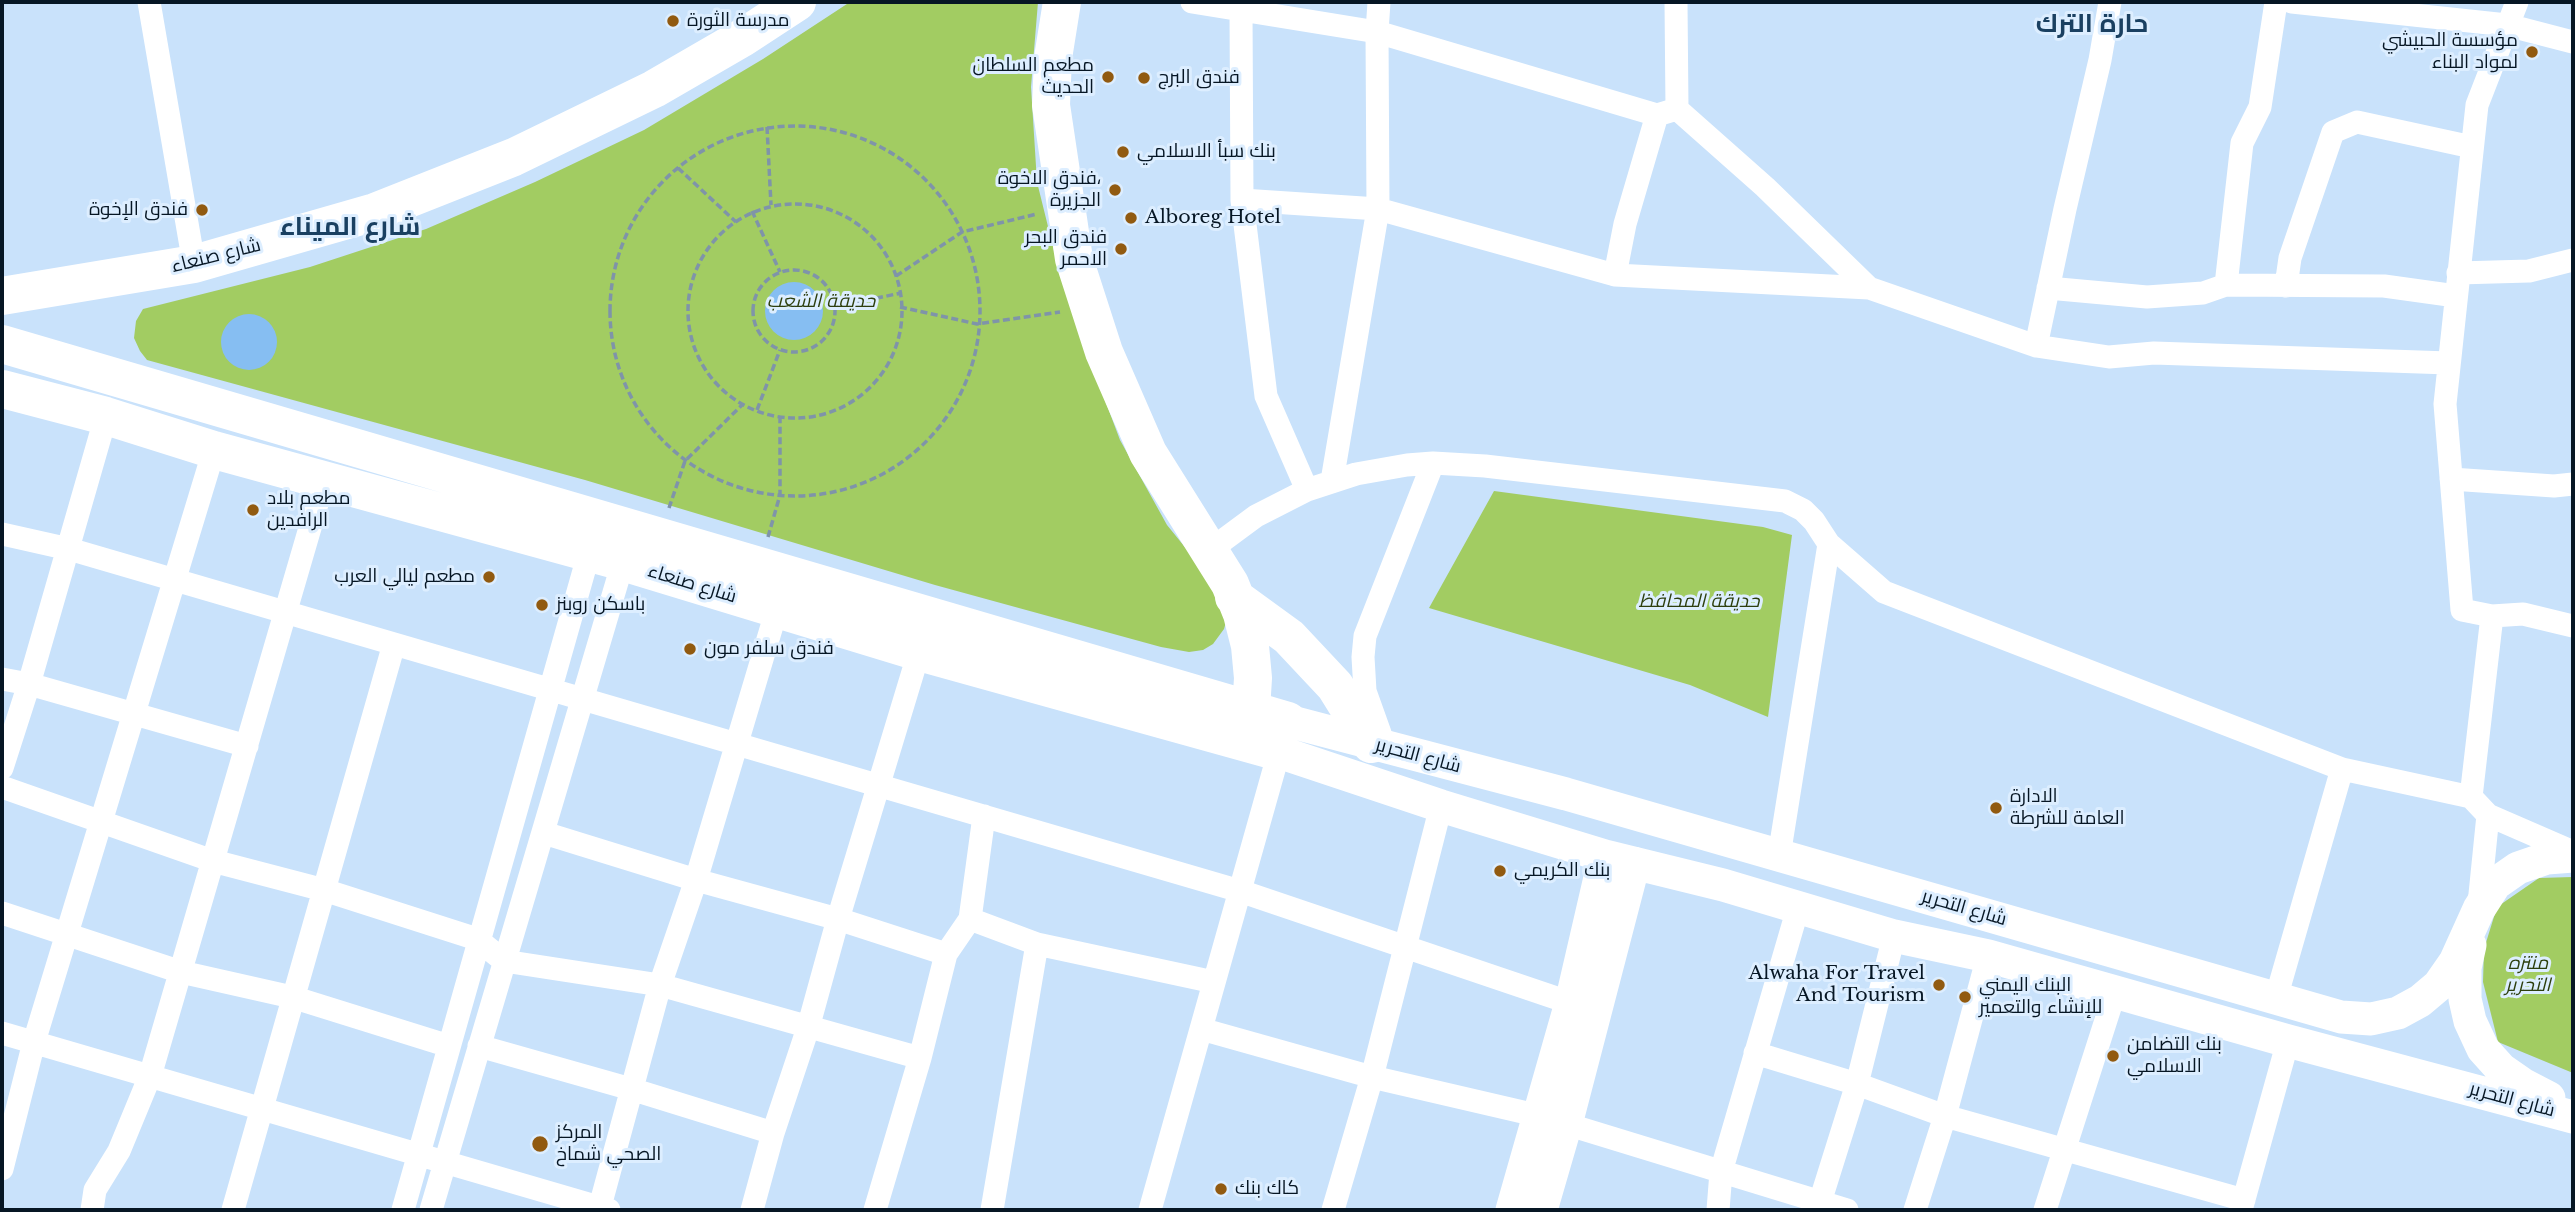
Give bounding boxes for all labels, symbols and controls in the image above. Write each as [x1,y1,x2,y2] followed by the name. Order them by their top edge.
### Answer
[2036,9,2148,41] district label: حارة الترك
[687,10,790,32] place label: مدرسة الثورة
[665,13,681,29] marker: مدرسة الثورة
[2382,30,2518,74] place label: مؤسسة الحبيشي لمواد البناء
[2524,44,2540,60] marker: مؤسسة الحبيشي لمواد البناء
[973,55,1094,99] place label: مطعم السلطان الحديث
[1158,67,1240,89] place label: فندق البرج
[1100,69,1116,85] marker: مطعم السلطان الحديث
[1136,70,1152,86] marker: فندق البرج
[1137,141,1276,163] place label: بنك سبأ الاسلامي
[1115,144,1131,160] marker: بنك سبأ الاسلامي
[998,168,1101,212] place label: فندق الاخوة، الجزيرة
[1107,182,1123,198] marker: فندق الاخوة، الجزيرة
[89,199,188,221] place label: فندق الإخوة
[194,202,210,218] marker: فندق الإخوة
[1145,207,1281,229] place label: Alboreg Hotel
[1123,210,1139,226] marker: Alboreg Hotel
[280,212,420,244] district label: شارع الميناء
[1025,227,1107,271] place label: فندق البحر الاحمر
[169,234,263,278] street label: شارع صنعاء
[1113,241,1129,257] marker: فندق البحر الاحمر
[767,291,875,313] park label: حديقة الشعب
[267,488,350,532] place label: مطعم بلاد الرافدين
[245,502,261,518] marker: مطعم بلاد الرافدين
[645,560,739,608] street label: شارع صنعاء
[334,566,475,588] place label: مطعم ليالي العرب
[481,569,497,585] marker: مطعم ليالي العرب
[1638,591,1760,613] park label: حديقة المحافظ
[556,594,645,616] place label: باسكن روبنز
[534,597,550,613] marker: باسكن روبنز
[704,638,834,660] place label: فندق سلفر مون
[682,641,698,657] marker: فندق سلفر مون
[1373,734,1463,778] street label: شارع التحرير
[2010,786,2125,830] place label: الادارة العامة للشرطة
[1988,800,2004,816] marker: الادارة العامة للشرطة
[1514,860,1610,882] place label: بنك الكريمي
[1492,863,1508,879] marker: بنك الكريمي
[1919,885,2009,931] street label: شارع التحرير
[2505,953,2551,997] park label: منتزه التحرير
[1748,963,1925,1007] place label: Alwaha For Travel And Tourism
[1979,975,2102,1019] place label: البنك اليمني للإنشاء والتعمير
[1931,977,1947,993] marker: Alwaha For Travel And Tourism
[1957,989,1973,1005] marker: البنك اليمني للإنشاء والتعمير
[2127,1034,2222,1078] place label: بنك التضامن الاسلامي
[2105,1048,2121,1064] marker: بنك التضامن الاسلامي
[2467,1078,2557,1122] street label: شارع التحرير
[556,1122,661,1166] place label: المركز الصحي شماخ
[530,1134,550,1154] marker: المركز الصحي شماخ
[1235,1178,1299,1200] place label: كاك بنك
[1213,1181,1229,1197] marker: كاك بنك

